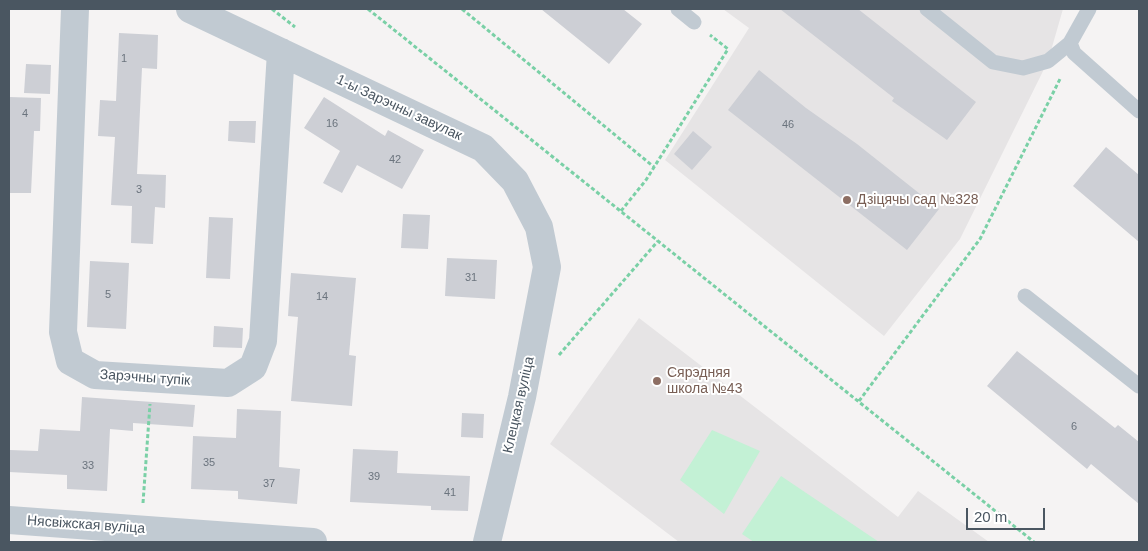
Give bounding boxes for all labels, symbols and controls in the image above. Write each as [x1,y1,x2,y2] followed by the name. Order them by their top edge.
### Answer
[121,52,127,66] house number: 1
[334,72,464,144] street label: 1-ы Зарэчны завулак
[22,107,28,121] house number: 4
[326,117,338,131] house number: 16
[782,118,794,132] house number: 46
[389,153,401,167] house number: 42
[136,183,142,197] house number: 3
[857,192,979,208] place label: Дзіцячы сад №328
[841,194,853,206] marker: Дзіцячы сад №328
[465,271,477,285] house number: 31
[105,288,111,302] house number: 5
[316,290,328,304] house number: 14
[500,355,538,455] street label: Клецкая вуліца
[667,365,742,398] place label: Сярэдняя школа №43
[99,366,191,390] street label: Зарэчны тупік
[651,375,663,387] marker: Сярэдняя школа №43
[1071,420,1077,434] house number: 6
[203,456,215,470] house number: 35
[82,459,94,473] house number: 33
[368,470,380,484] house number: 39
[263,477,275,491] house number: 37
[444,486,456,500] house number: 41
[968,498,1047,530] scale bar
[974,508,1007,525] text: 20 m
[26,512,146,538] street label: Нясвіжская вуліца

